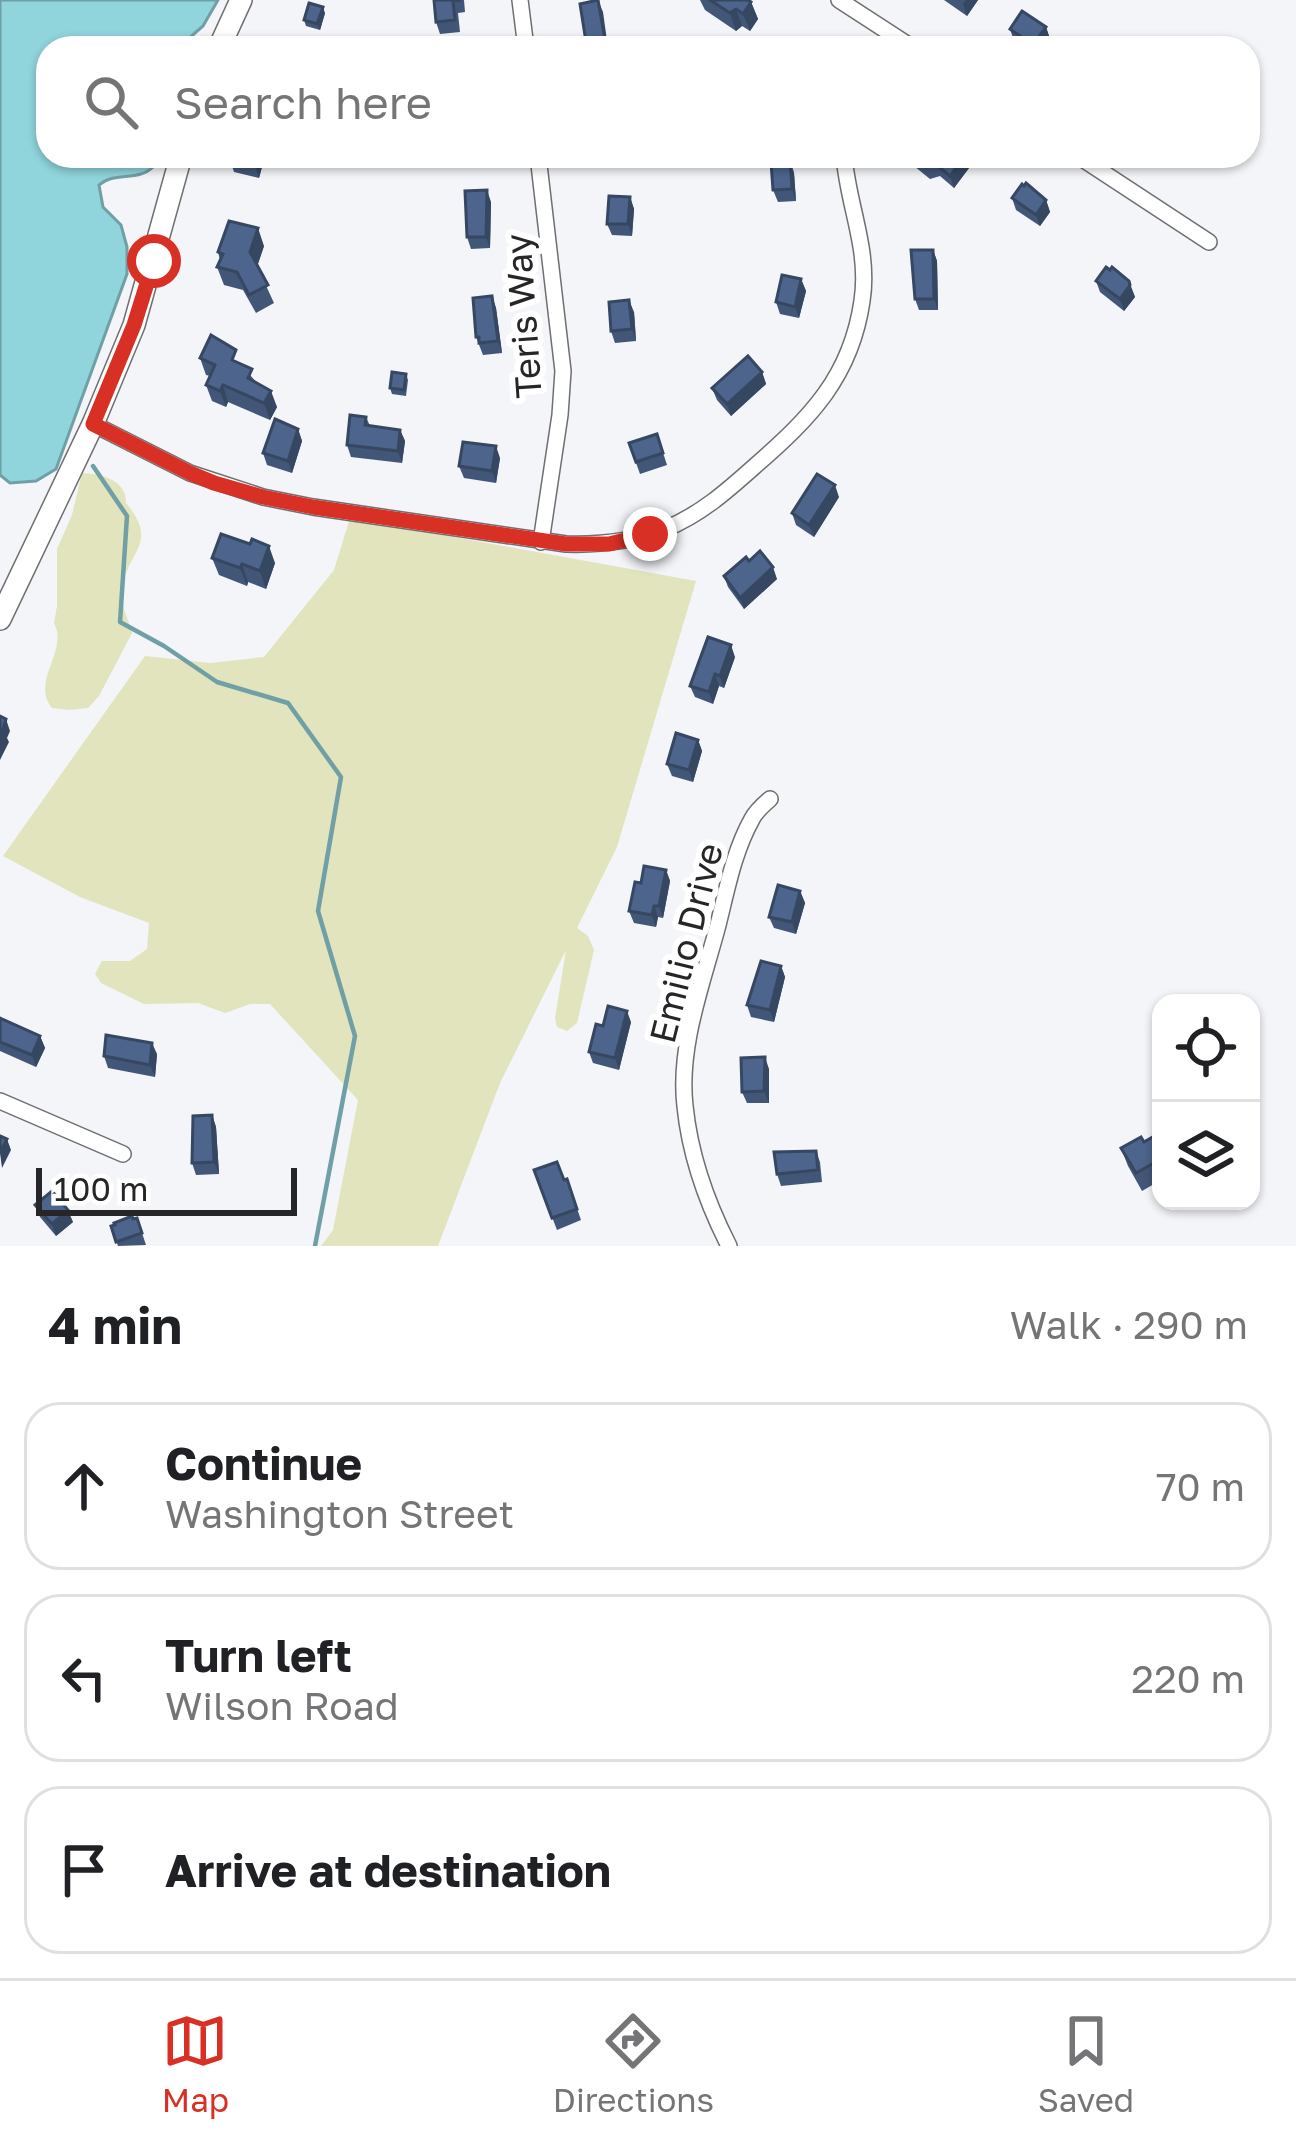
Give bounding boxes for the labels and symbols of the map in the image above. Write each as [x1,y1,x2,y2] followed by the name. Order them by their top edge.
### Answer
[495,232,550,400] street label: Teris Way
[127,234,181,288] route start
[623,507,677,561] route end
[640,838,731,1047] street label: Emilio Drive
[36,1162,297,1215] scale bar

